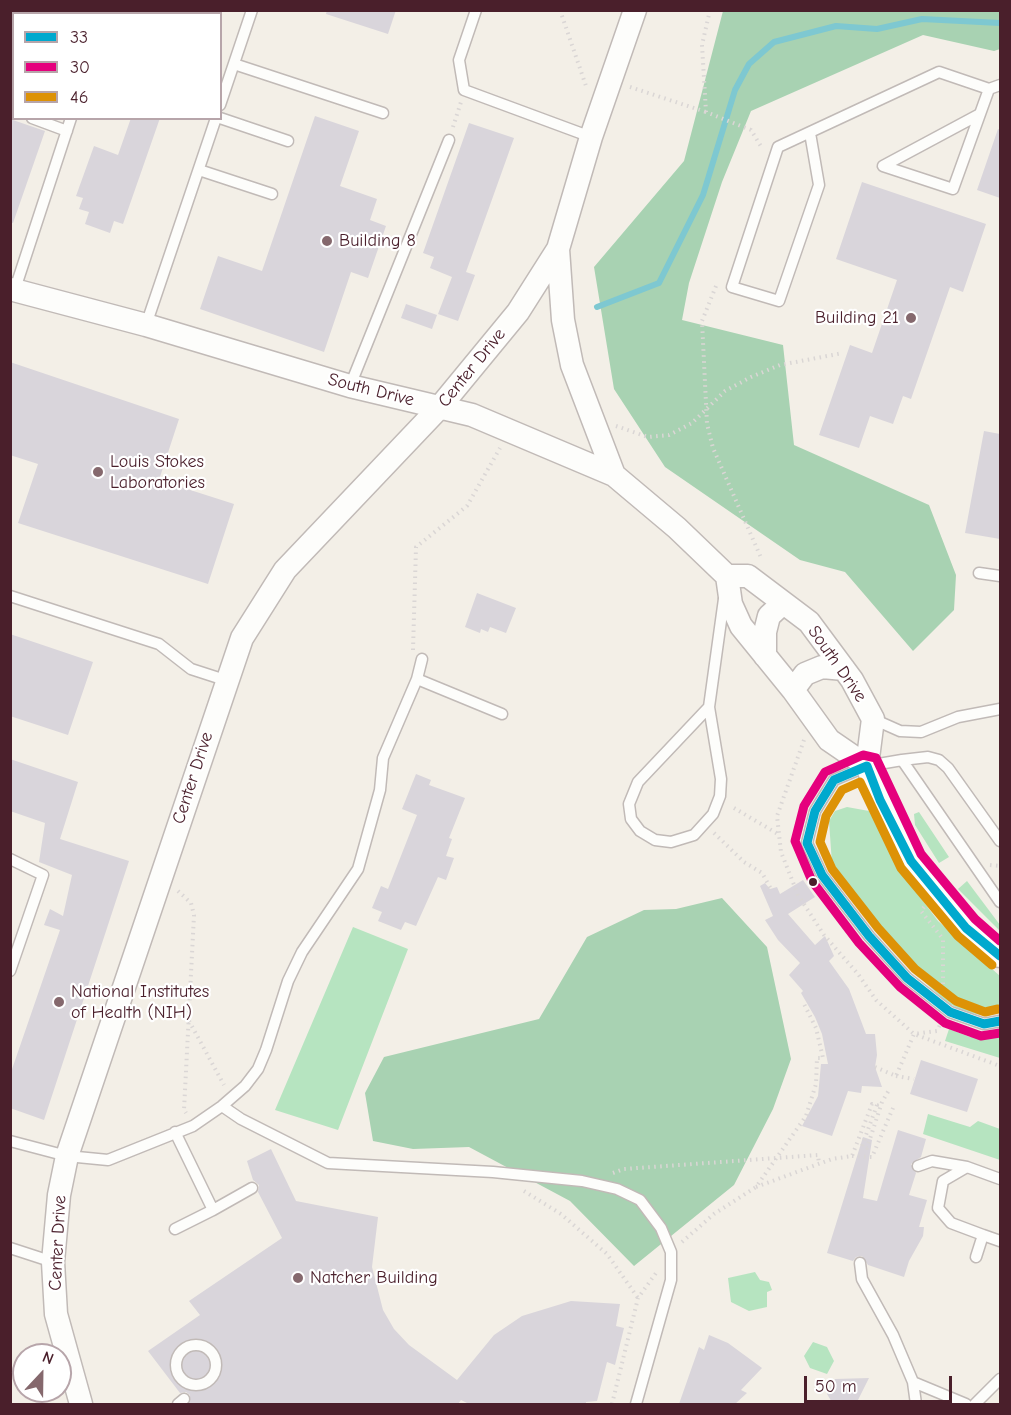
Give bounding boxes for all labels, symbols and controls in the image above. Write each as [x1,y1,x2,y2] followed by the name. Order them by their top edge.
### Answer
[12,12,222,120] legend
[70,27,88,48] text: 33
[70,57,90,78] text: 30
[70,87,88,108] text: 46
[339,230,416,252] place label: Building 8
[320,234,334,248] marker: Building 8
[815,307,899,329] place label: Building 21
[904,311,918,325] marker: Building 21
[434,324,510,412] street label: Center Drive
[326,369,416,411] street label: South Drive
[110,451,205,494] place label: Louis Stokes Laboratories
[91,465,105,479] marker: Louis Stokes Laboratories
[803,622,871,706] street label: South Drive
[168,729,218,827] street label: Center Drive
[807,876,819,888] unlabelled marker
[71,981,209,1024] place label: National Institutes of Health (NIH)
[52,995,66,1009] marker: National Institutes of Health (NIH)
[45,1195,71,1291] street label: Center Drive
[310,1267,438,1289] place label: Natcher Building
[291,1271,305,1285] marker: Natcher Building
[12,1343,72,1403] north arrow
[40,1348,56,1368] text: N
[807,1364,956,1402] scale bar
[815,1376,857,1397] text: 50 m

